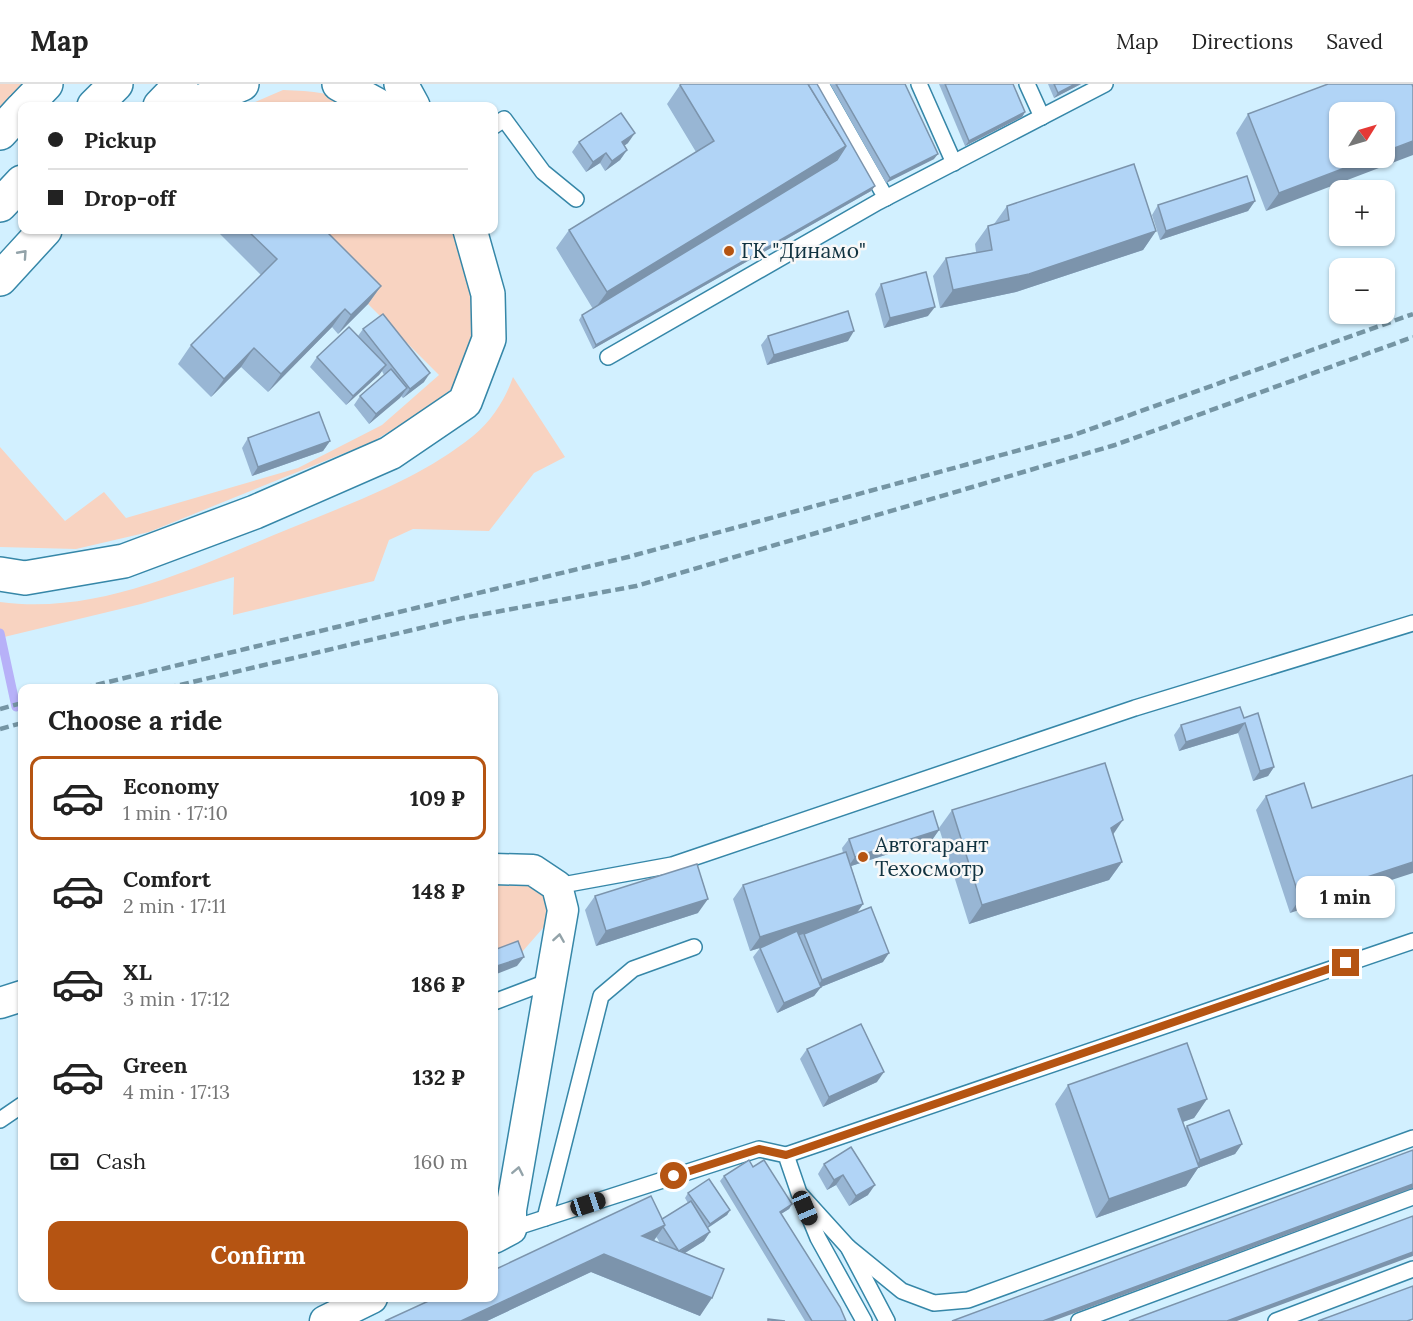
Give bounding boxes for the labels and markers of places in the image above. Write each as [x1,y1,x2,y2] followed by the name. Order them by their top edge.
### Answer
[741,237,866,264] place label: ГК "Динамо"
[722,244,736,258] marker: ГК "Динамо"
[874,831,989,882] place label: Автогарант Техосмотр
[856,850,870,864] marker: Автогарант Техосмотр

